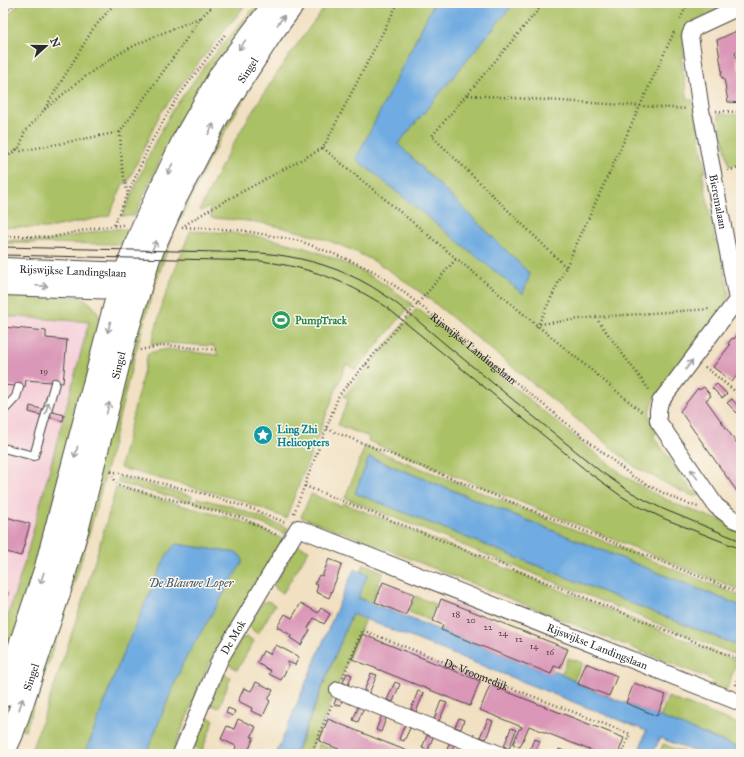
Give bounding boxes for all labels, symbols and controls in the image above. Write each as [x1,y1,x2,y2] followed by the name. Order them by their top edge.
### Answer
[277,14,286,25] one-way arrow
[26,26,66,66] north arrow
[47,36,63,50] text: N
[238,39,247,50] one-way arrow
[235,55,261,86] street label: Singel
[208,123,216,135] one-way arrow
[166,162,173,174] one-way arrow
[706,173,729,230] street label: Bieremalaan
[151,240,159,252] one-way arrow
[19,263,127,280] street label: Rijswijkse Landingslaan
[35,282,48,290] one-way arrow
[270,309,292,331] sports icon: PumpTrack
[427,310,519,387] street label: Rijswijkse Landingslaan
[295,314,348,328] place label: PumpTrack
[105,320,112,333] one-way arrow
[109,350,128,380] street label: Singel
[684,359,693,370] one-way arrow
[40,365,48,376] house number: 19
[44,402,51,415] one-way arrow
[104,402,112,415] one-way arrow
[277,423,329,450] place label: Ling Zhi Helicopters
[252,424,274,446] place icon: Ling Zhi Helicopters
[72,446,79,459] one-way arrow
[690,468,698,479] one-way arrow
[38,571,45,584] one-way arrow
[148,576,235,591] water label: De Blauwe Loper
[452,608,460,619] house number: 18
[466,614,476,625] house number: 20
[218,617,249,657] street label: De Mok
[484,621,493,632] house number: 22
[545,621,649,672] street label: Rijswijkse Landingslaan
[498,627,509,638] house number: 24
[515,633,524,644] house number: 12
[530,640,539,651] house number: 14
[546,646,554,657] house number: 16
[442,656,511,693] street label: De Vroomedijk
[21,662,42,693] street label: Singel
[18,698,25,711] one-way arrow

